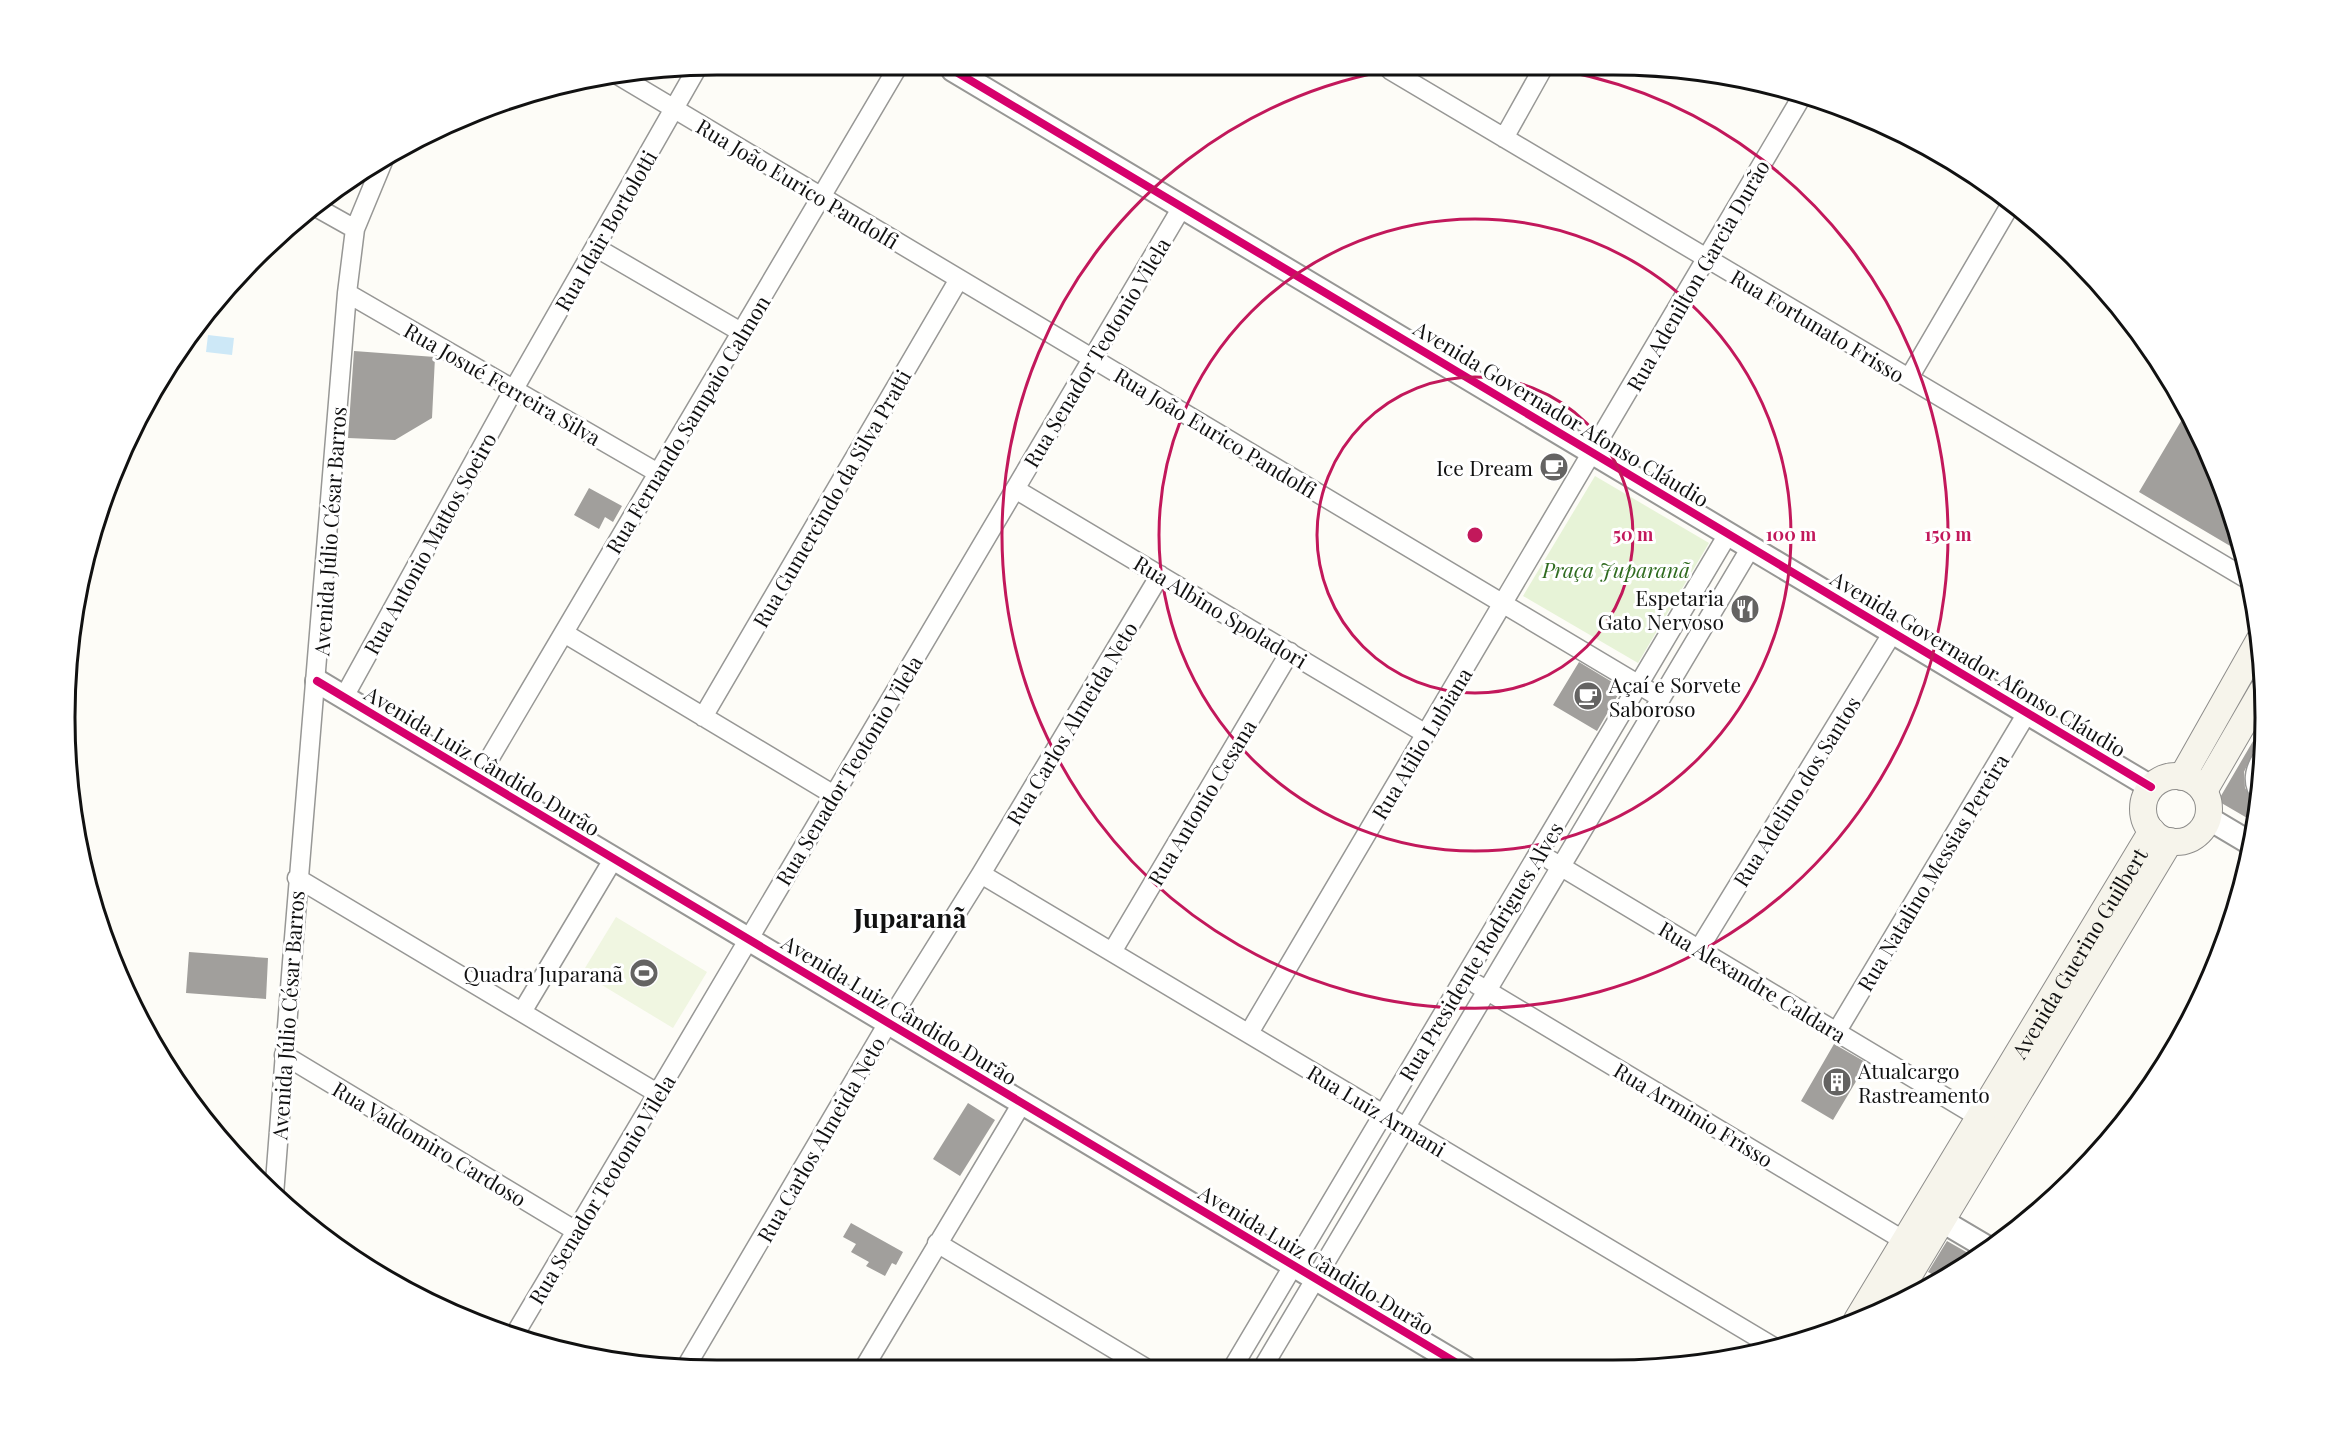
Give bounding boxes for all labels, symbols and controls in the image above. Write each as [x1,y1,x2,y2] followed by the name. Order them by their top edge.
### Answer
[692,111,904,255] street label: Rua João Eurico Pandolfi
[548,145,662,315] street label: Rua Idair Bortolotti
[1619,154,1775,396] street label: Rua Adenilton Garcia Durão
[1016,232,1176,472] street label: Rua Senador Teotonio Vilela
[1726,262,1910,388] street label: Rua Fortunato Frisso
[599,289,776,558] street label: Rua Fernando Sampaio Calmon
[1408,313,1715,512] street label: Avenida Governador Afonso Cláudio
[400,315,607,451] street label: Rua Josué Ferreira Silva
[1110,360,1322,504] street label: Rua João Eurico Pandolfi
[746,364,916,632] street label: Rua Gumercindo da Silva Pratti
[306,405,352,658] street label: Avenida Júlio César Barros
[356,427,502,659] street label: Rua Antonio Mattos Soeiro
[1538,451,1570,483] cafe icon: Ice Dream
[1436,453,1533,481] place label: Ice Dream
[1613,522,1654,546] text: 50 m
[1766,522,1817,546] text: 100 m
[1924,522,1972,546] text: 150 m
[1465,525,1485,545] centre of rings
[1129,548,1313,674] street label: Rua Albino Spoladori
[1541,555,1691,583] park label: Praça Juparanã
[1825,563,2132,762] street label: Avenida Governador Afonso Cláudio
[1598,583,1725,635] place label: Espetaria Gato Nervoso
[1729,593,1761,625] restaurant icon: Espetaria Gato Nervoso
[999,616,1143,830] street label: Rua Carlos Almeida Neto
[768,650,928,890] street label: Rua Senador Teotonio Vilela
[1365,662,1478,824] street label: Rua Atilio Lubiana
[1608,670,1741,722] place label: Açaí e Sorvete Saboroso
[359,678,606,841] street label: Avenida Luiz Cândido Durão
[1572,680,1604,712] cafe icon: Açaí e Sorvete Saboroso
[1726,691,1866,891] street label: Rua Adelino dos Santos
[1140,714,1262,890] street label: Rua Antonio Cesana
[1850,748,2014,996] street label: Rua Natalino Messias Pereira
[1391,816,1569,1086] street label: Rua Presidente Rodrigues Alves
[2004,842,2153,1064] street label: Avenida Guerino Guilbert
[264,889,310,1142] street label: Avenida Júlio César Barros
[852,899,967,935] district label: Juparanã
[1654,914,1852,1048] street label: Rua Alexandre Caldara
[776,927,1023,1090] street label: Avenida Luiz Cândido Durão
[628,957,660,989] sports icon: Quadra Juparanã
[464,959,624,987] place label: Quadra Juparanã
[750,1031,890,1247] street label: Rua Carlos Almeida Neto
[1609,1055,1779,1173] street label: Rua Arminio Frisso
[1857,1056,1990,1108] place label: Atualcargo Rastreamento
[1303,1058,1451,1162] street label: Rua Luiz Armani
[1821,1066,1853,1098] building icon: Atualcargo Rastreamento
[521,1069,681,1309] street label: Rua Senador Teotonio Vilela
[328,1074,532,1212] street label: Rua Valdomiro Cardoso
[1193,1177,1440,1340] street label: Avenida Luiz Cândido Durão

